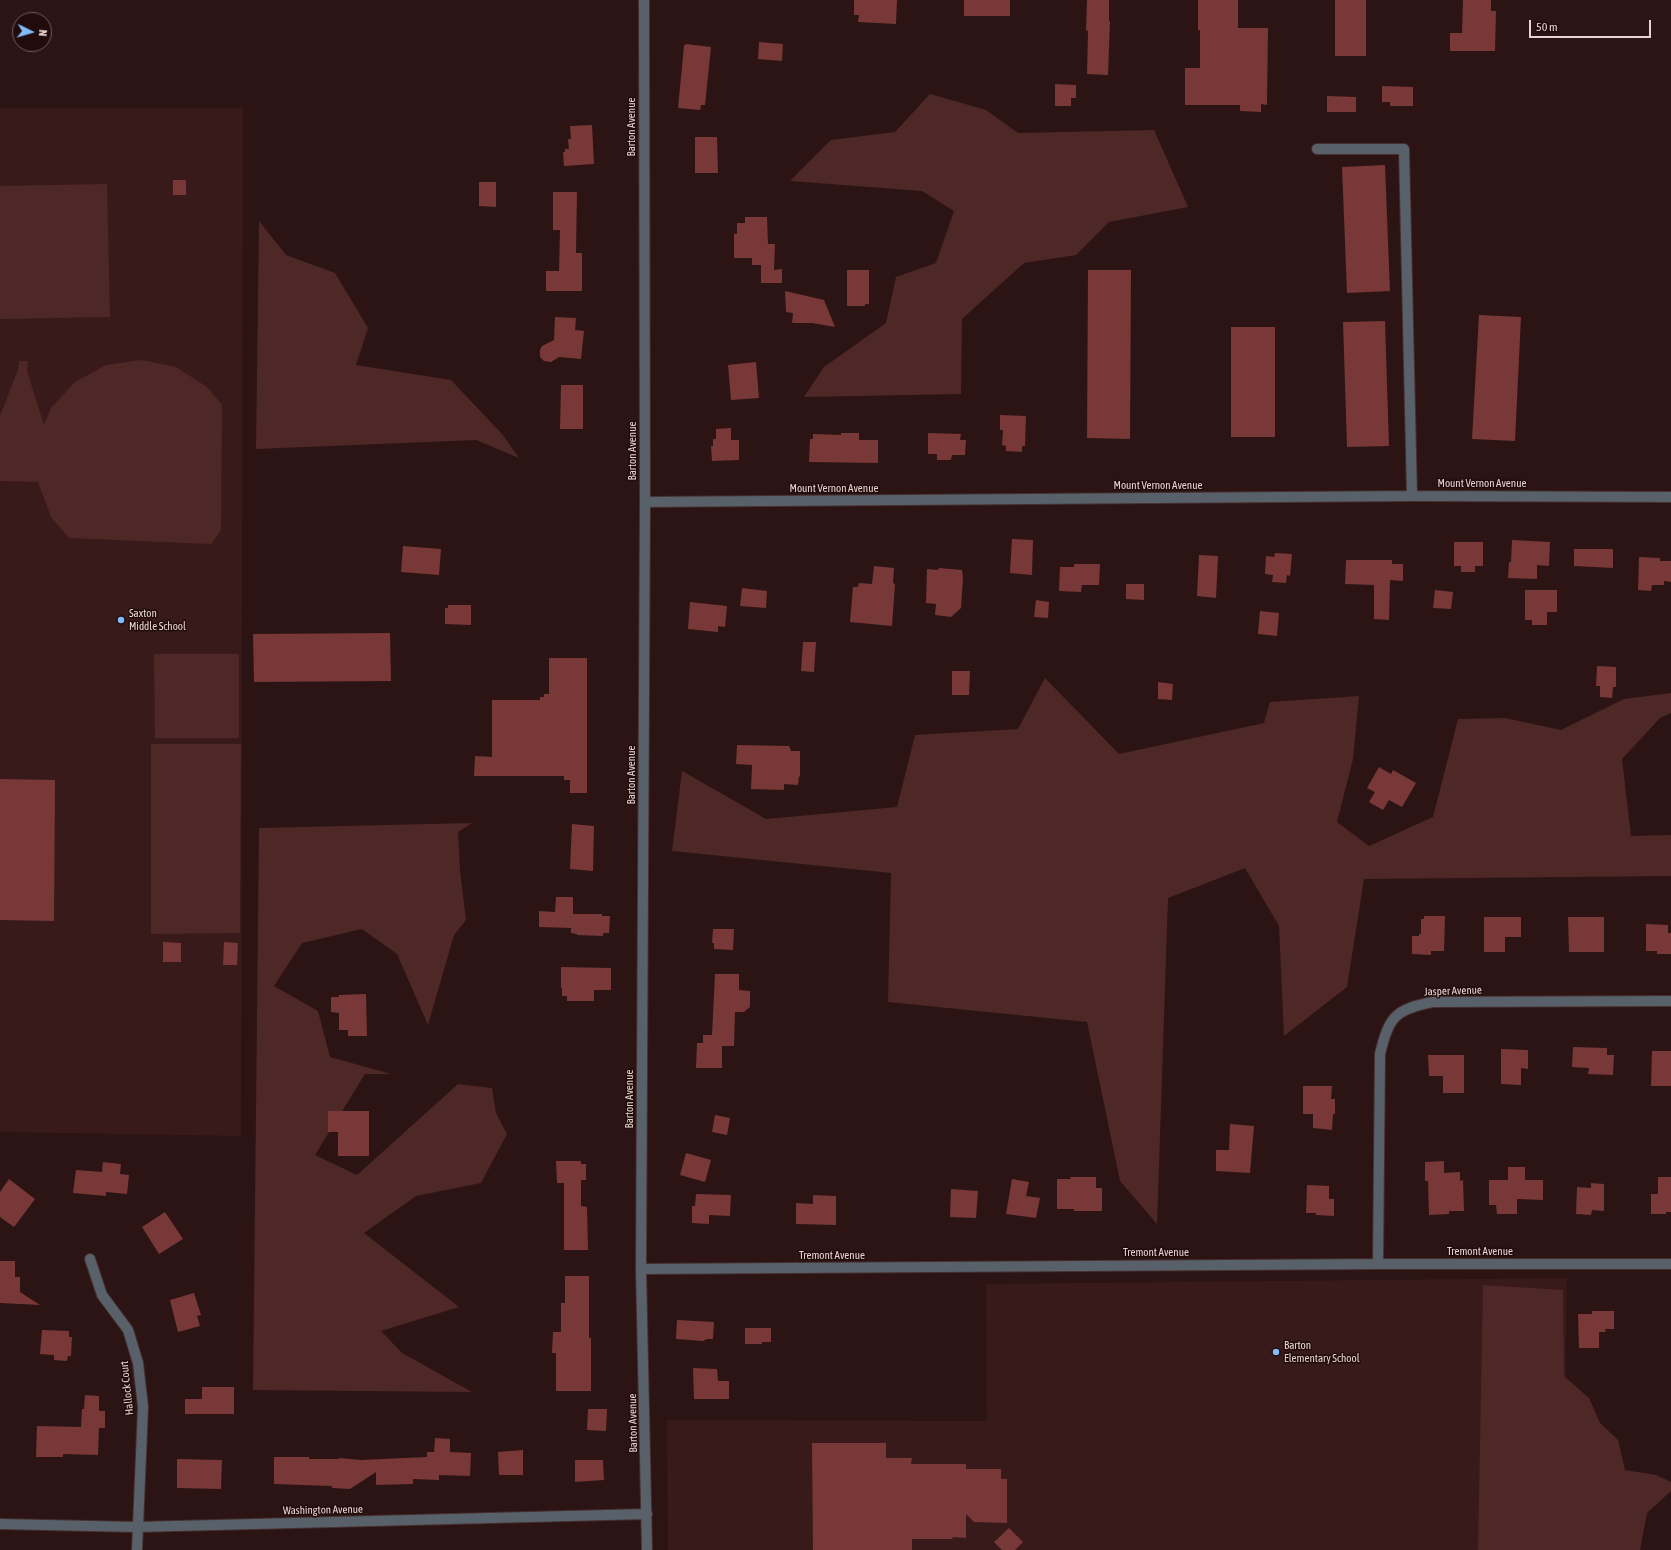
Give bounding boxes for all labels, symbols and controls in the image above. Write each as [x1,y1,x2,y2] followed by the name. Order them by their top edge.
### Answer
[12,12,52,52] north arrow
[1531,12,1653,38] scale bar
[1536,20,1558,34] text: 50 m
[37,29,49,37] text: N
[625,98,639,156] street label: Barton Avenue
[626,422,640,480] street label: Barton Avenue
[1438,477,1526,491] street label: Mount Vernon Avenue
[1114,479,1202,493] street label: Mount Vernon Avenue
[790,482,878,496] street label: Mount Vernon Avenue
[129,607,186,633] place label: Saxton Middle School
[116,615,126,625] marker: Saxton Middle School
[625,746,639,804] street label: Barton Avenue
[1424,983,1482,999] street label: Jasper Avenue
[623,1070,637,1128] street label: Barton Avenue
[1447,1245,1513,1259] street label: Tremont Avenue
[1123,1246,1189,1260] street label: Tremont Avenue
[799,1249,865,1263] street label: Tremont Avenue
[1284,1339,1360,1365] place label: Barton Elementary School
[1271,1347,1281,1357] marker: Barton Elementary School
[118,1360,136,1416] street label: Hallock Court
[626,1393,640,1453] street label: Barton Avenue
[283,1503,363,1517] street label: Washington Avenue

